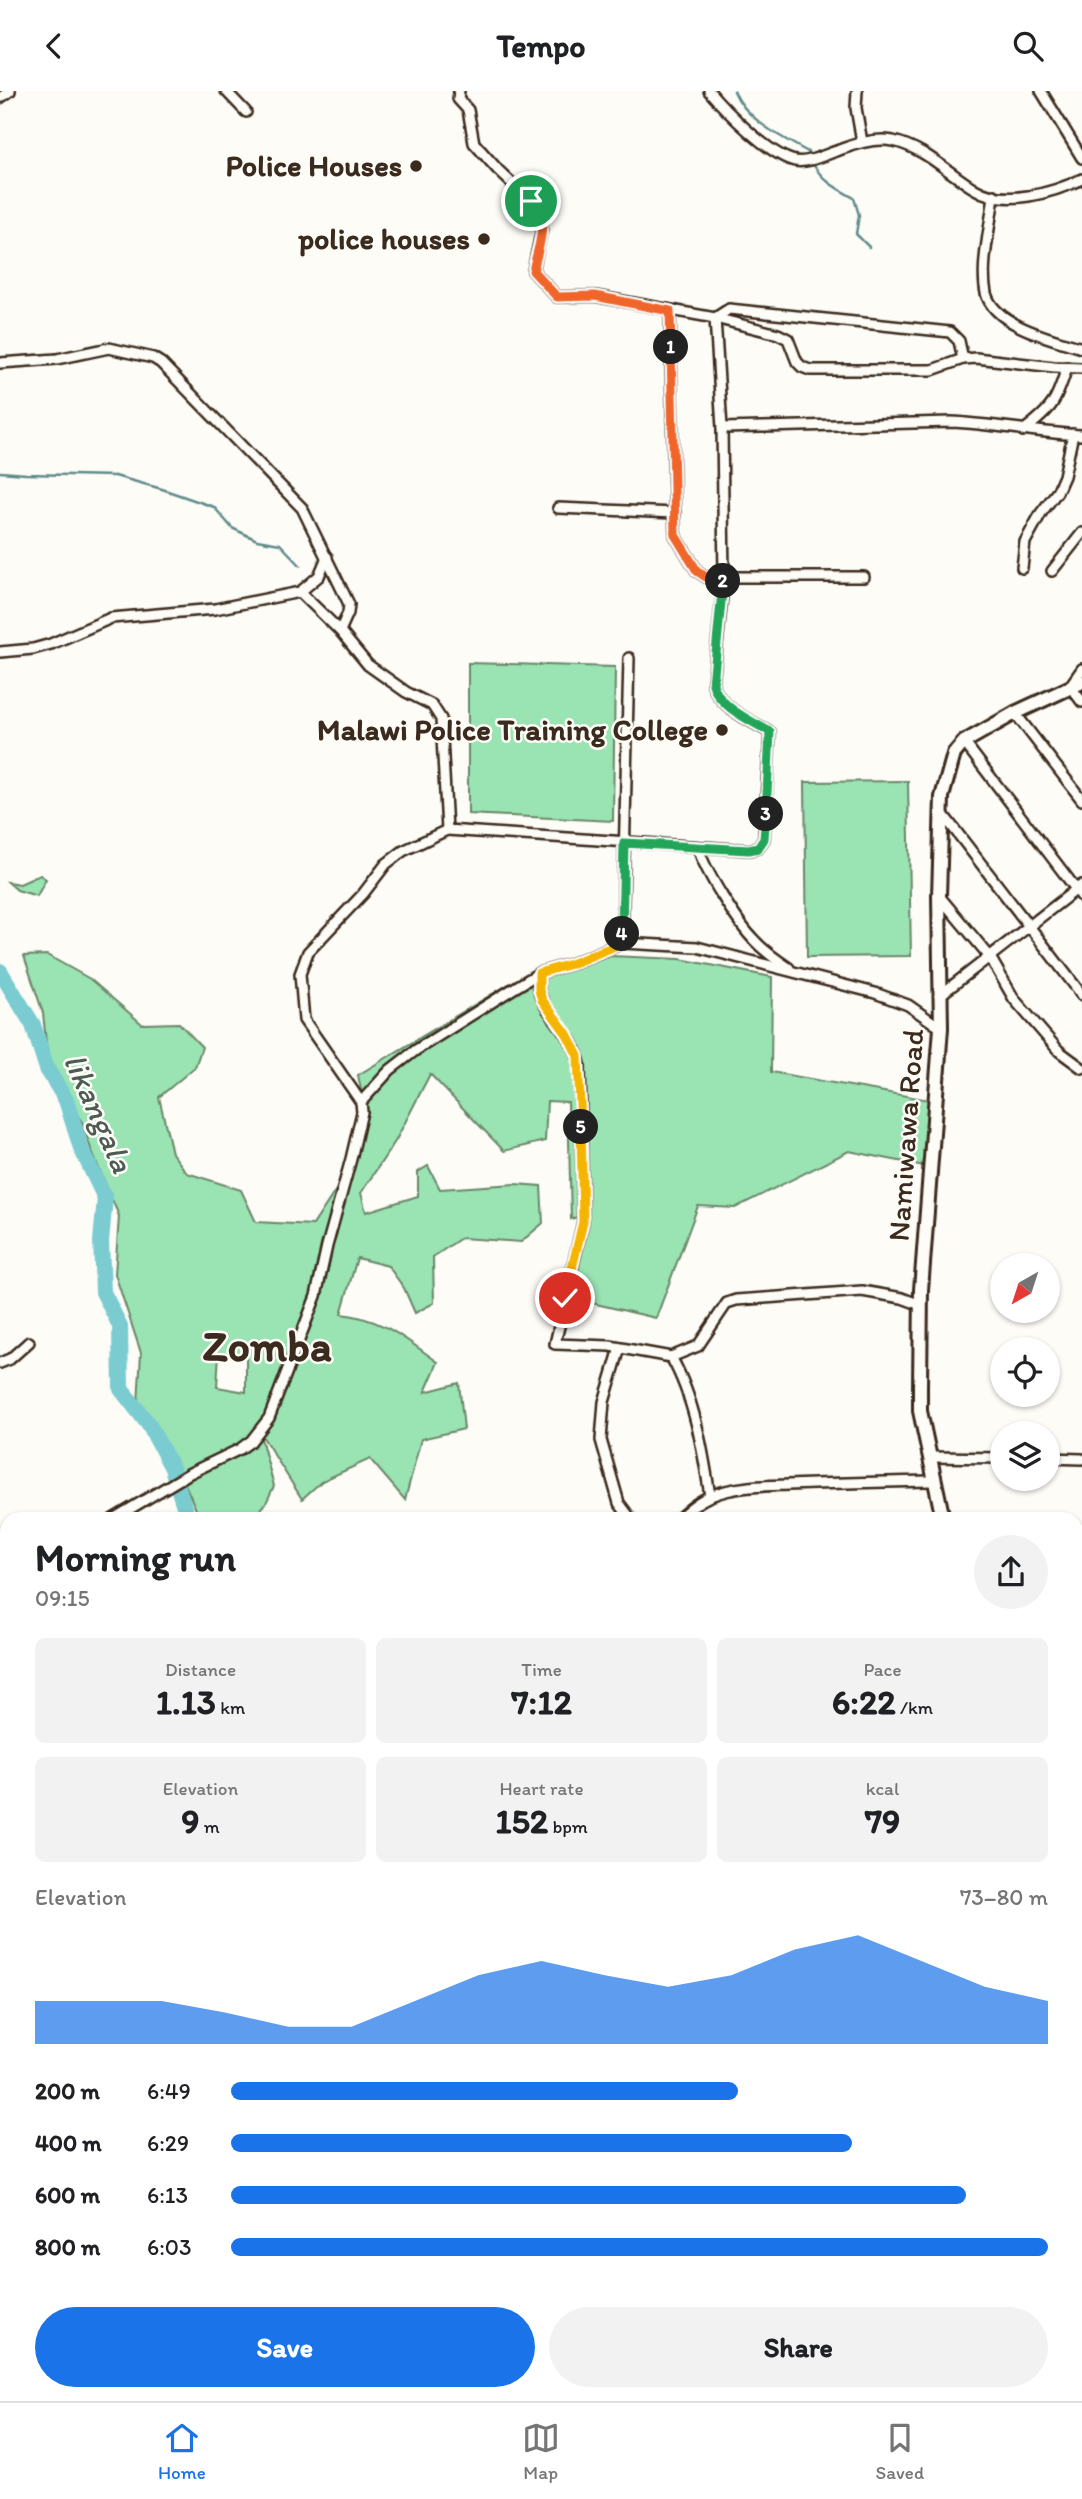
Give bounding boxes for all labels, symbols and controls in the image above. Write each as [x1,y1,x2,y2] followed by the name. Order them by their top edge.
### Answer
[35,27,73,65] icon: back
[497,27,586,65] text: Tempo
[1009,27,1047,65] icon: search
[226,147,402,184] place label: Police Houses
[408,158,424,174] marker: Police Houses
[501,171,561,231] pin
[512,182,550,220] icon: arrive
[297,220,470,257] place label: police houses
[476,231,492,247] marker: police houses
[654,329,688,365] pin: 1
[666,335,675,358] text: 1
[706,563,740,599] pin: 2
[718,569,728,592] text: 2
[317,711,708,748] place label: Malawi Police Training College
[714,722,730,738] marker: Malawi Police Training College
[748,797,784,831] pin: 3
[760,802,771,825] text: 3
[604,917,640,951] pin: 4
[616,922,627,945] text: 4
[880,1027,931,1243] street label: Namiwawa Road
[56,1048,142,1179] water label: likangala
[564,1109,598,1145] pin: 5
[576,1115,585,1138] text: 5
[990,1253,1060,1323] north arrow
[990,1253,1060,1491] map controls
[535,1268,595,1328] pin
[546,1279,584,1317] icon: check
[202,1319,332,1372] district label: Zomba
[990,1337,1060,1407] button: locate
[990,1421,1060,1491] button: layers
[35,1535,236,1581] text: Morning run
[974,1535,1048,1609] button: share
[35,1584,90,1612] text: 09:15
[165,1658,236,1681] text: Distance
[521,1658,562,1681] text: Time
[863,1658,902,1681] text: Pace
[156,1681,216,1723] text: 1.13
[511,1681,572,1723] text: 7:12
[832,1681,896,1723] text: 6:22
[216,1696,245,1719] text: km
[896,1696,933,1719] text: /km
[163,1777,238,1800] text: Elevation
[499,1777,584,1800] text: Heart rate
[866,1777,899,1800] text: kcal
[181,1800,200,1842] text: 9
[495,1800,548,1842] text: 152
[865,1800,900,1842] text: 79
[200,1815,220,1838] text: m
[548,1815,588,1838] text: bpm
[35,1883,126,1911] text: Elevation
[960,1883,1048,1911] text: 73–80 m
[35,2077,100,2105] text: 200 m
[147,2077,191,2105] text: 6:49
[35,2129,102,2157] text: 400 m
[147,2129,189,2157] text: 6:29
[35,2181,100,2209] text: 600 m
[147,2181,188,2209] text: 6:13
[35,2233,100,2261] text: 800 m
[147,2233,192,2261] text: 6:03
[35,2307,535,2387] button: Save
[549,2307,1048,2387] button: Share
[158,2419,206,2484] tab: Home
[522,2419,560,2484] tab: Map
[876,2419,924,2484] tab: Saved

